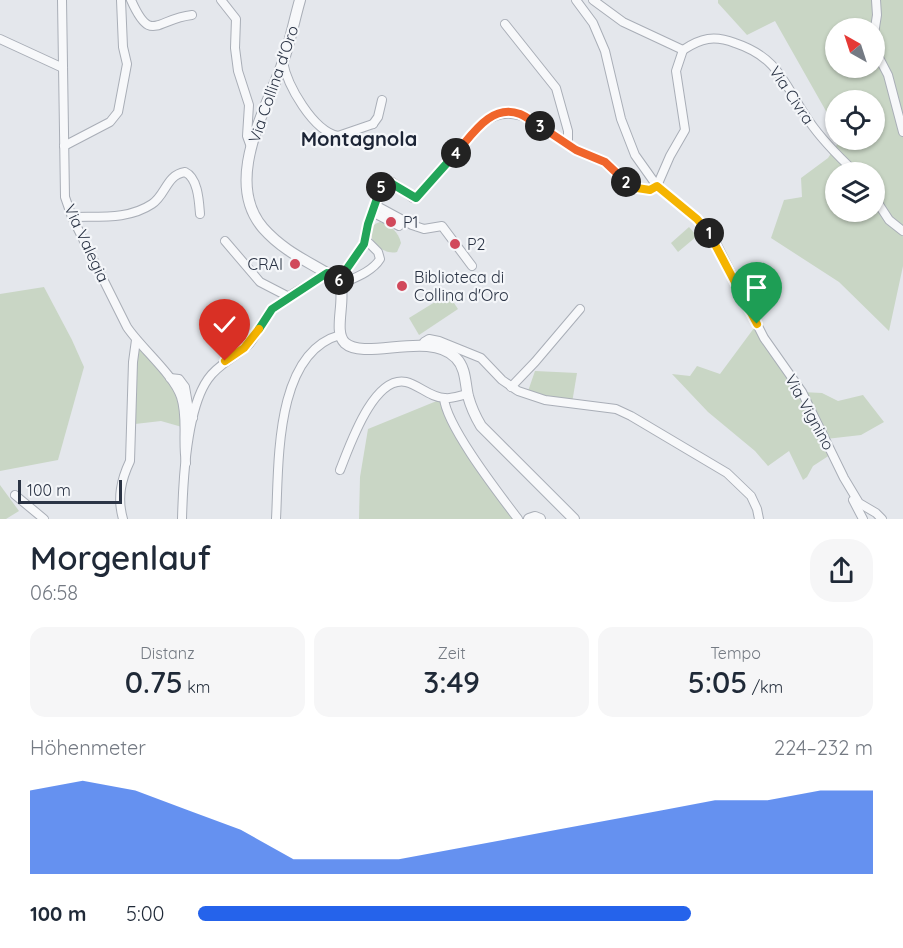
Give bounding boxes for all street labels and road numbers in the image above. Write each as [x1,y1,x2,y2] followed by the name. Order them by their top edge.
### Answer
[244,23,302,145] street label: Via Collina d'Oro
[765,62,819,128] street label: Via Civra
[60,201,114,285] street label: Via Valegia
[781,371,839,453] street label: Via Vignino

